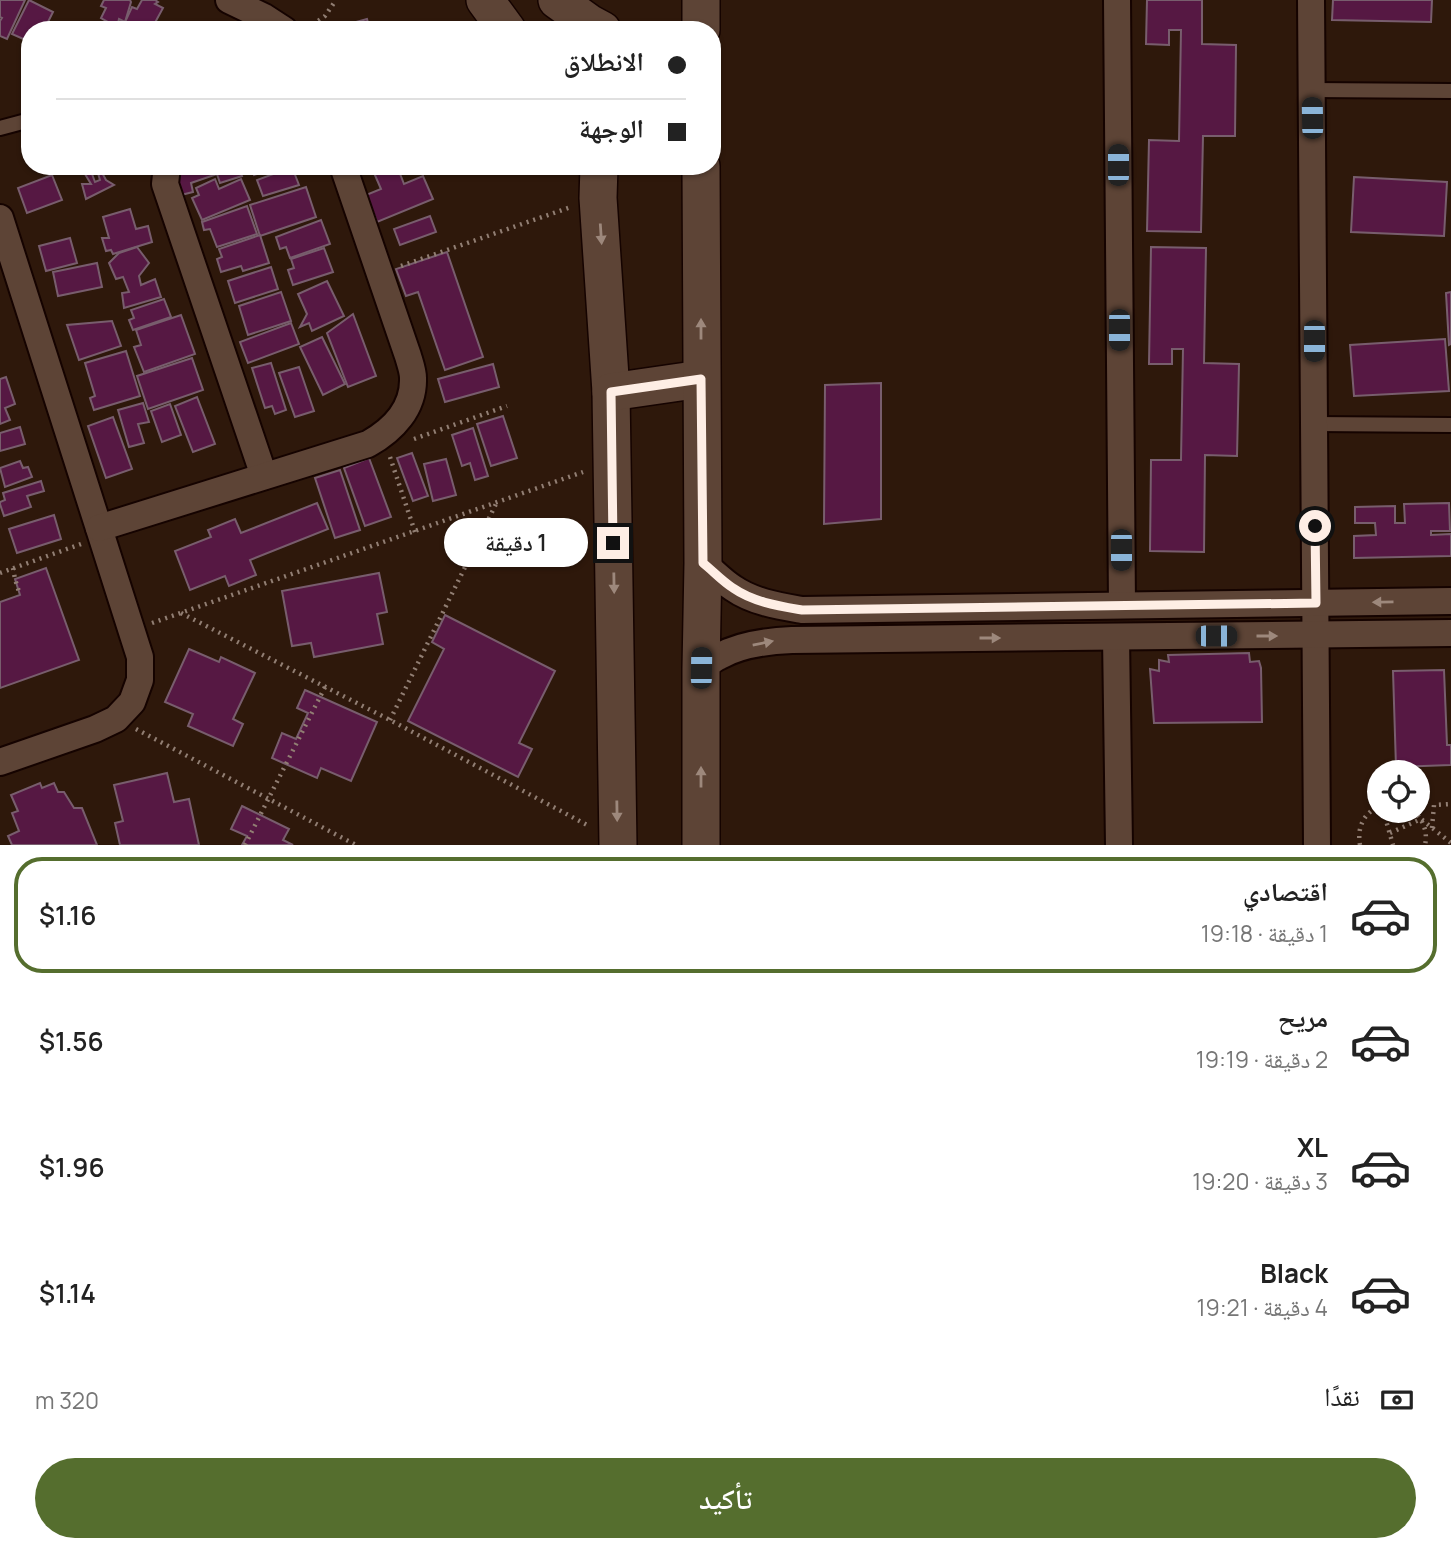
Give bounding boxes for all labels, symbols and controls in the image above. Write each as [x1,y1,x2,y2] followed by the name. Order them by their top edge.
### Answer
[564,43,644,79] text: الانطلاق
[1302,97,1323,139] car
[579,110,644,146] text: الوجهة
[1108,144,1129,186] car
[596,224,607,246] one-way arrow
[1109,309,1130,351] car
[695,318,707,340] one-way arrow
[1304,320,1325,362] car
[1299,510,1331,542] route start
[445,518,588,568] callout: 1 دقيقة
[485,526,547,558] text: 1 دقيقة
[597,527,629,559] route end
[1111,529,1132,571] car
[608,572,620,594] one-way arrow
[1372,596,1394,608] one-way arrow
[1196,626,1238,647] car
[1256,630,1278,642] one-way arrow
[980,632,1002,644] one-way arrow
[752,637,774,648] one-way arrow
[691,647,712,689] car
[1367,760,1430,823] map controls
[1367,760,1430,823] button: locate
[695,766,707,788] one-way arrow
[612,800,623,822] one-way arrow
[1243,873,1328,909] text: اقتصادي
[1349,884,1412,947] icon: car
[39,897,96,933] text: $1.16
[1201,917,1328,949] text: 1 دقيقة · 19:18
[1278,999,1328,1035] text: مريح
[1349,1010,1412,1073] icon: car
[39,1023,104,1059] text: $1.56
[1196,1043,1328,1075] text: 2 دقيقة · 19:19
[1297,1129,1328,1165] text: XL
[1349,1136,1412,1199] icon: car
[39,1149,105,1185] text: $1.96
[1192,1165,1328,1197] text: 3 دقيقة · 19:20
[1260,1255,1328,1291] text: Black
[1349,1262,1412,1325] icon: car
[39,1275,96,1311] text: $1.14
[1196,1291,1328,1323] text: 4 دقيقة · 19:21
[1324,1378,1360,1414] text: نقدًا
[1378,1381,1416,1419] icon: cash
[35,1384,99,1416] text: 320 m
[35,1458,1416,1538] button: تأكيد

